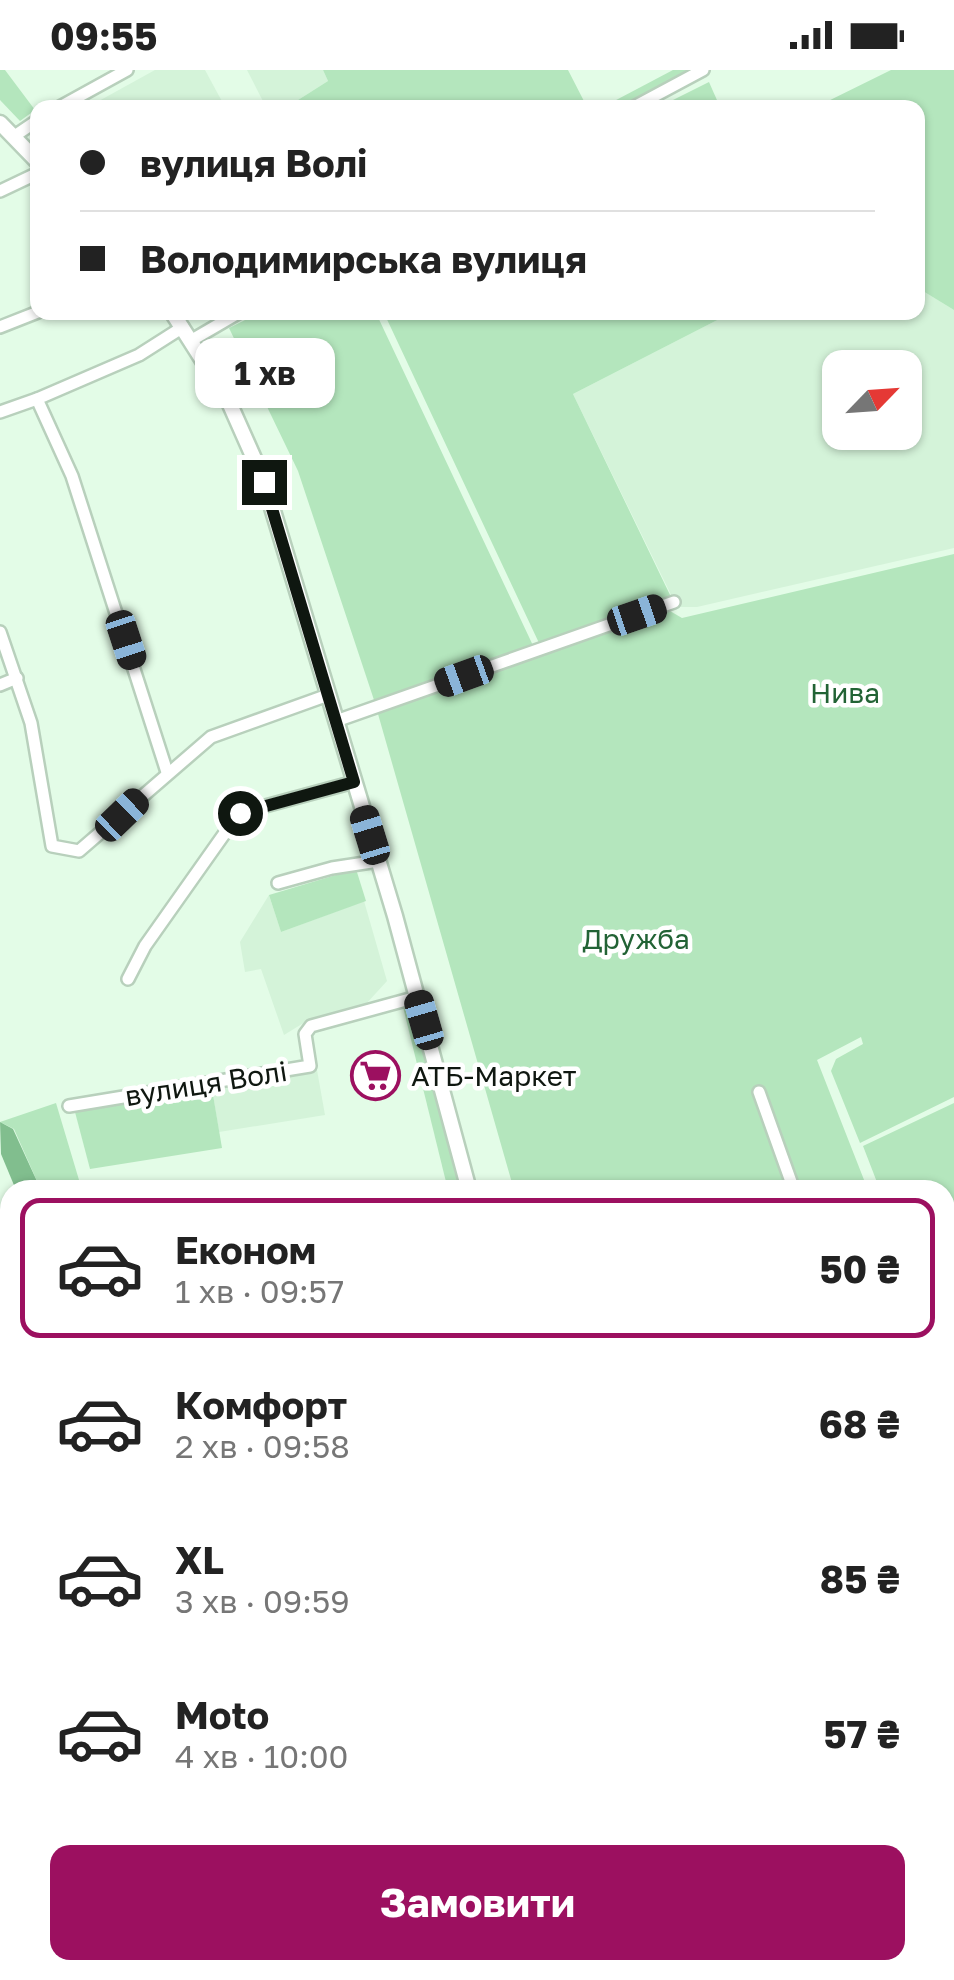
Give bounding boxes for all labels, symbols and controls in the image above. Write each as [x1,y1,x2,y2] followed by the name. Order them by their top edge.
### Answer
[50,13,157,58] text: 09:55
[140,140,367,185] text: вулиця Волі
[140,236,587,281] text: Володимирська вулиця
[194,337,334,407] callout: 1 хв
[822,350,922,450] north arrow
[822,350,922,450] map controls
[234,354,296,392] text: 1 хв
[242,460,287,505] route end
[604,591,670,639] car
[102,607,150,673] car
[431,652,497,700] car
[810,676,880,709] park label: Нива
[90,783,154,847] car
[218,791,263,836] route start
[347,802,393,868] car
[582,922,690,955] park label: Дружба
[401,987,447,1053] car
[350,1049,402,1101] supermarket icon: АТБ-Маркет
[123,1054,289,1112] street label: вулиця Волі
[411,1059,577,1092] place label: АТБ-Маркет
[55,1223,145,1313] icon: car
[175,1227,316,1272] text: Економ
[819,1246,900,1291] text: 50 ₴
[175,1272,344,1310] text: 1 хв · 09:57
[55,1378,145,1468] icon: car
[175,1382,347,1427] text: Комфорт
[819,1401,900,1446] text: 68 ₴
[175,1427,350,1465] text: 2 хв · 09:58
[55,1533,145,1623] icon: car
[175,1537,224,1582] text: XL
[820,1556,900,1601] text: 85 ₴
[175,1582,350,1620] text: 3 хв · 09:59
[55,1688,145,1778] icon: car
[175,1692,269,1737] text: Moto
[823,1711,900,1756] text: 57 ₴
[175,1737,348,1775] text: 4 хв · 10:00
[50,1845,905,1960] button: Замовити

